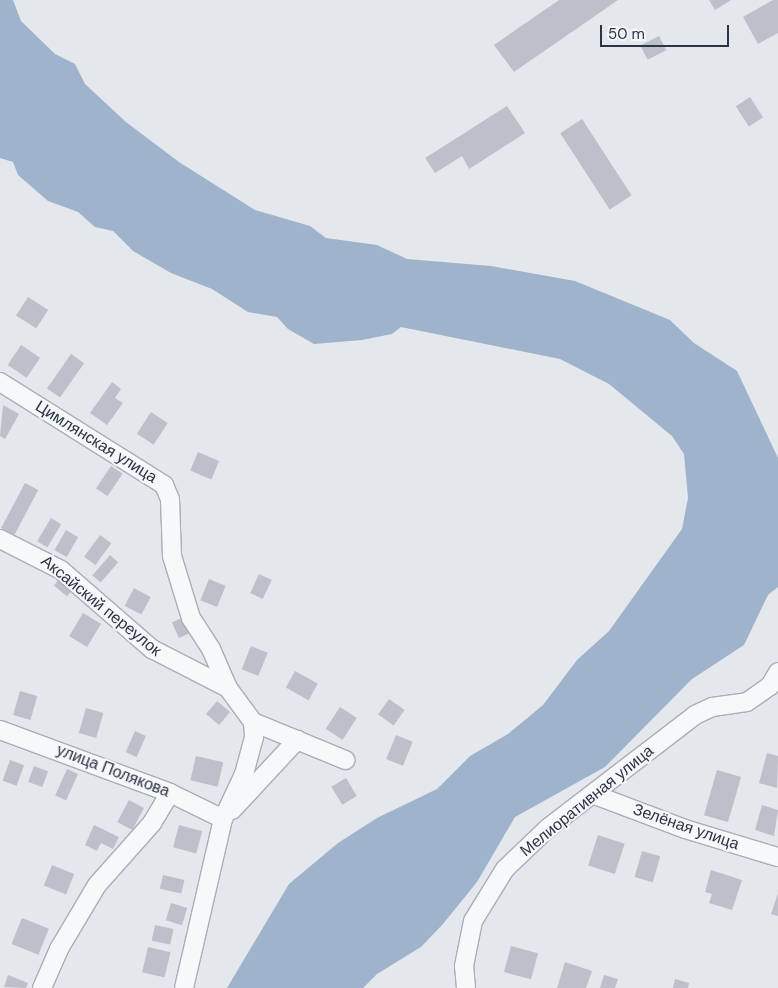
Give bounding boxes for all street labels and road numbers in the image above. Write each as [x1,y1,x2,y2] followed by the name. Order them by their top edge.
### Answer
[32,397,160,487] street label: Цимлянская улица
[37,552,165,660] street label: Аксайский переулок
[54,741,172,801] street label: улица Полякова
[516,741,658,861] street label: Мелиоративная улица
[630,800,742,854] street label: Зелёная улица

